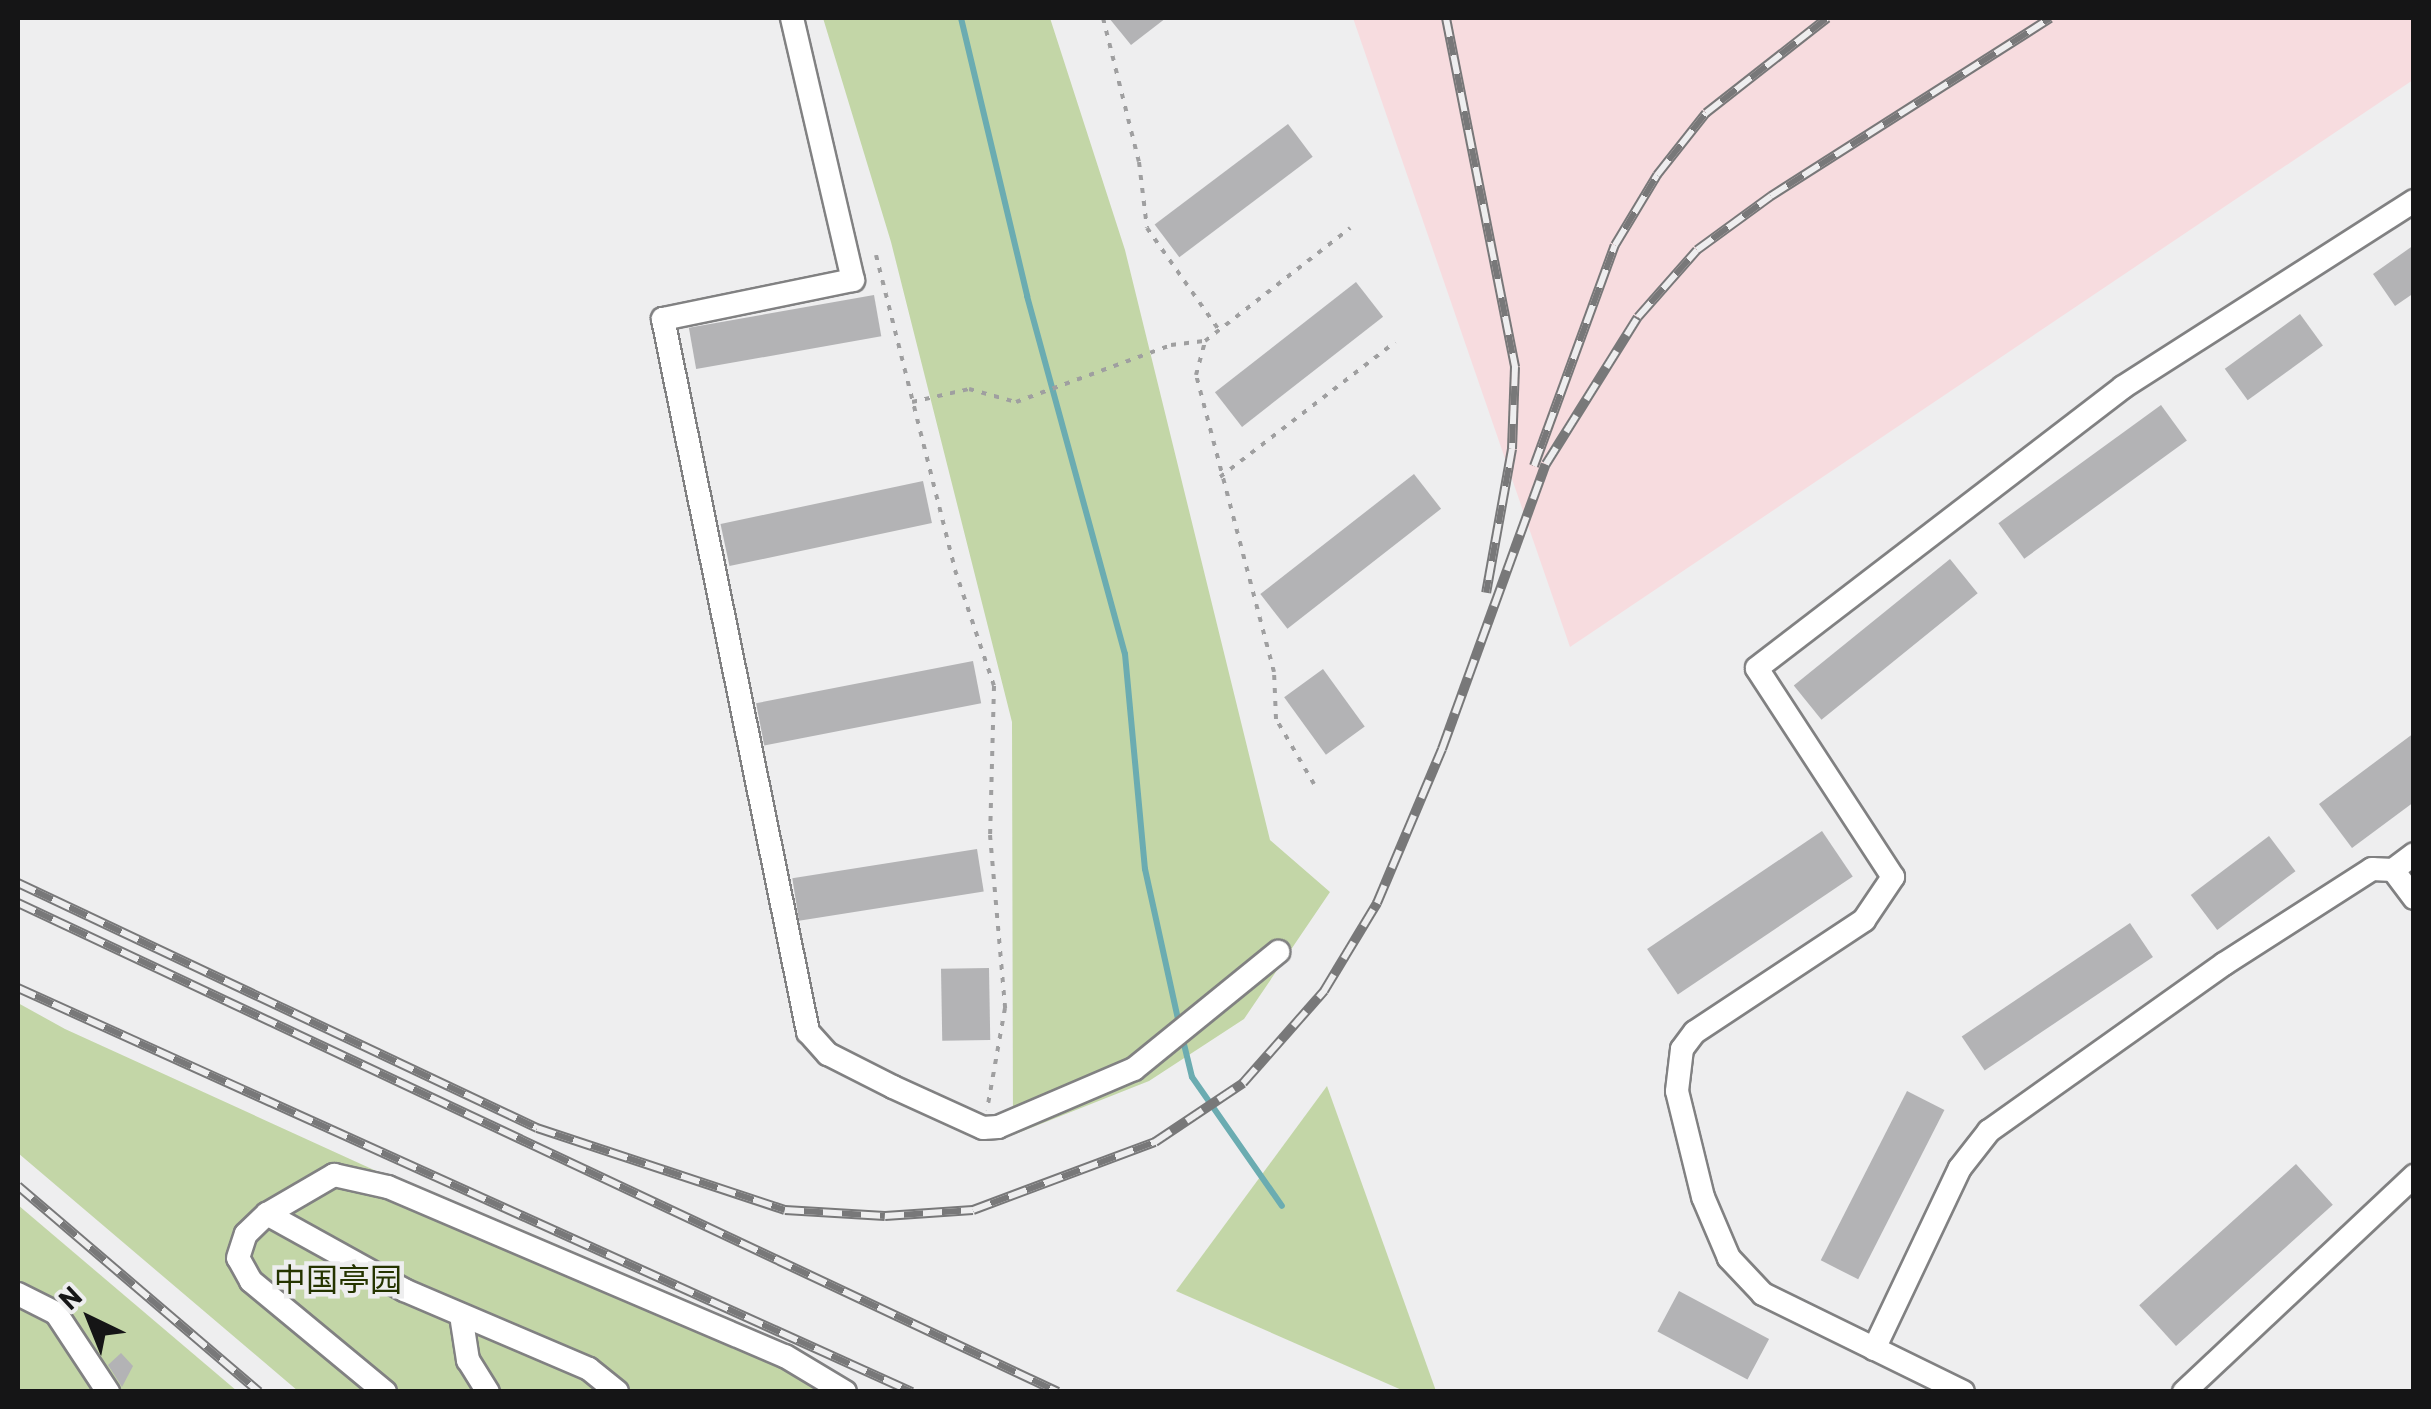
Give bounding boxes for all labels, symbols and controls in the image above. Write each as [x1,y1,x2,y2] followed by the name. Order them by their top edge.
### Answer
[274,1259,402,1297] park label: 中国亭园
[40,1269,140,1369] north arrow
[51,1278,88,1316] text: N

